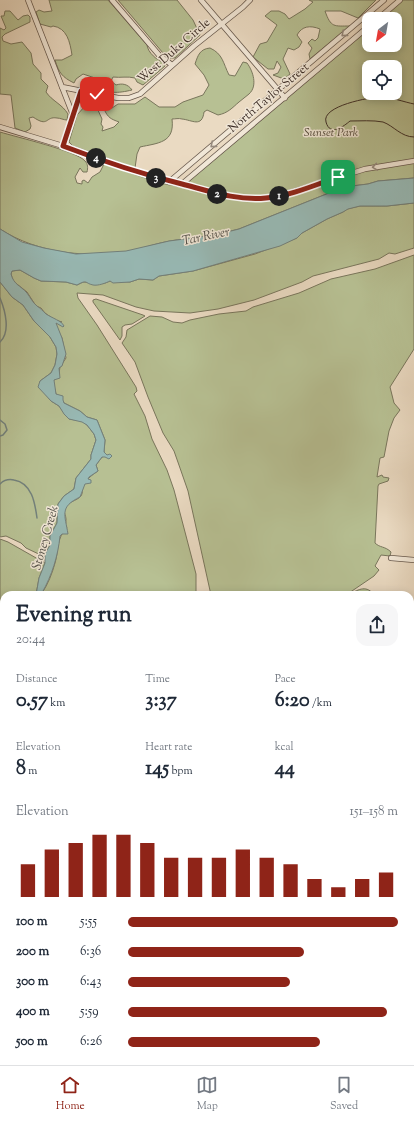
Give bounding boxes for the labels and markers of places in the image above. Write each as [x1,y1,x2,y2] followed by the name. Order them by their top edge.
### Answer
[80,77,114,111] pin
[86,148,106,168] pin: 4
[321,160,355,194] pin
[146,168,166,188] pin: 3
[207,184,227,204] pin: 2
[269,186,289,206] pin: 1

